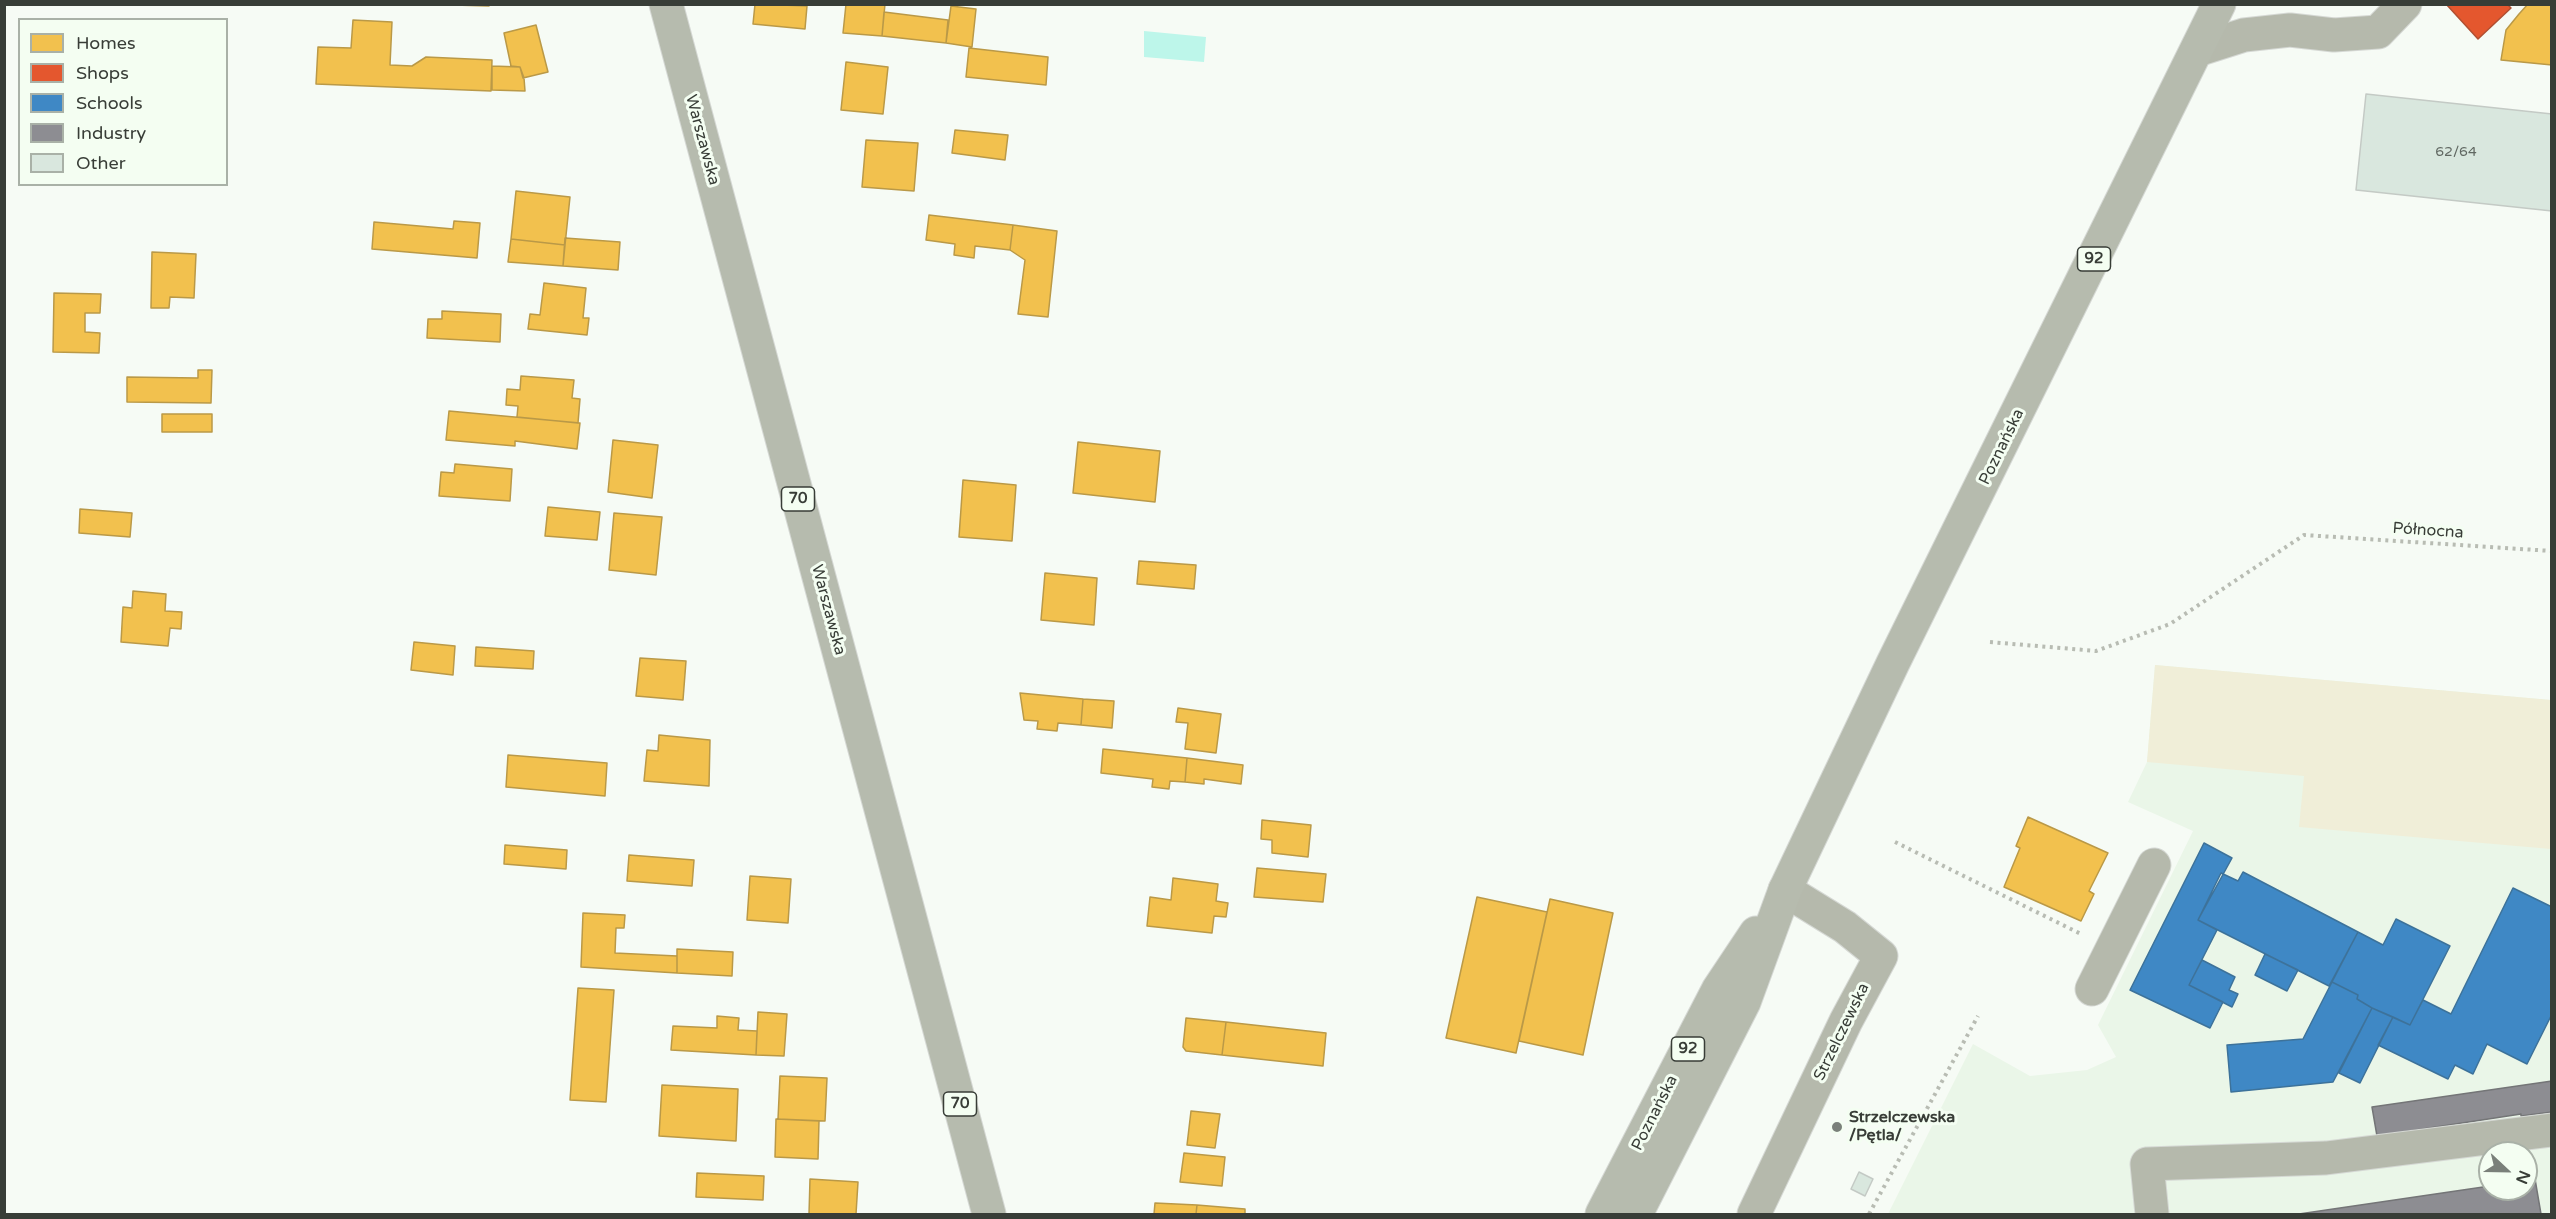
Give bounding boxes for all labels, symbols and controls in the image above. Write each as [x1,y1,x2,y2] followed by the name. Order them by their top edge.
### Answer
[18,18,228,186] legend
[76,32,136,54] text: Homes
[76,62,129,84] text: Shops
[76,92,143,114] text: Schools
[681,93,723,187] street label: Warszawska
[76,122,146,144] text: Industry
[2435,144,2477,160] house number: 62/64
[76,152,126,174] text: Other
[2078,247,2110,271] road number: 92
[1975,406,2029,488] street label: Poznańska
[782,487,814,511] road number: 70
[2392,519,2464,543] street label: Północna
[807,563,849,657] street label: Warszawska
[1810,980,1874,1084] street label: Strzelczewska
[1672,1037,1704,1061] road number: 92
[1628,1072,1682,1154] street label: Poznańska
[944,1092,976,1116] road number: 70
[1849,1108,1955,1146] place label: Strzelczewska /Pętla/
[1830,1120,1844,1134] marker: Strzelczewska /Pętla/
[2478,1141,2538,1201] north arrow
[2511,1167,2535,1187] text: N

